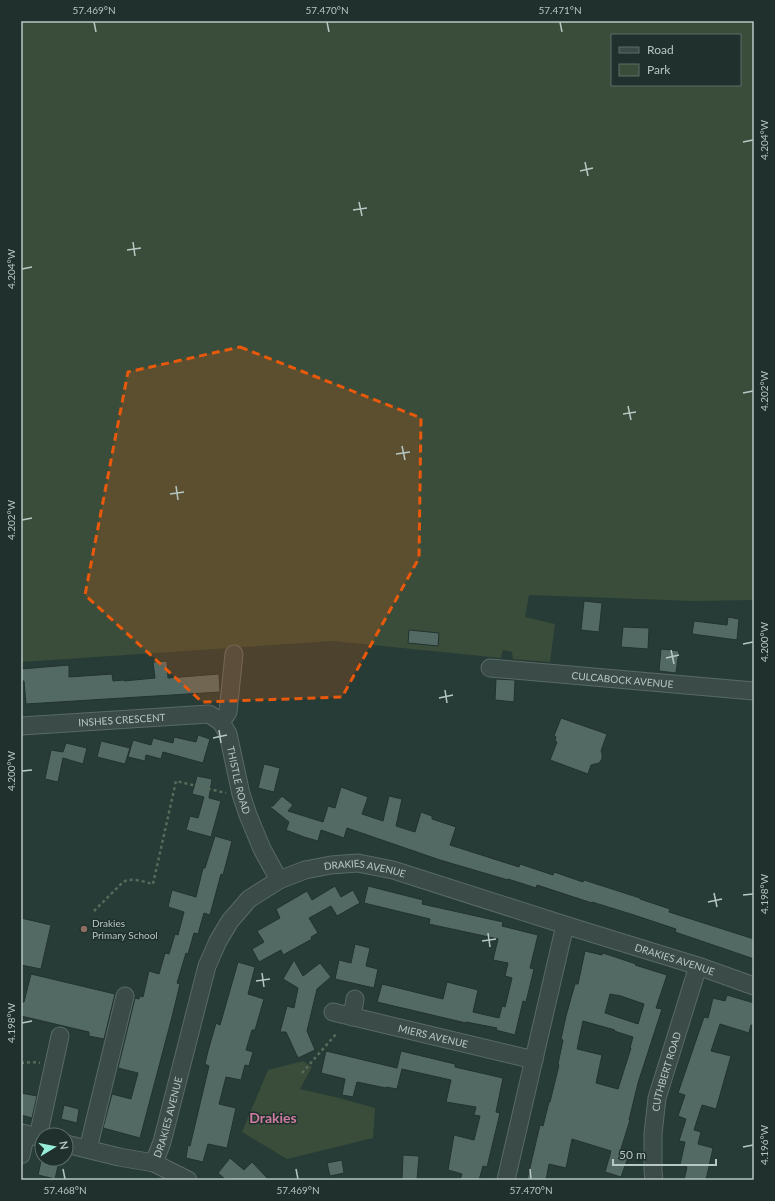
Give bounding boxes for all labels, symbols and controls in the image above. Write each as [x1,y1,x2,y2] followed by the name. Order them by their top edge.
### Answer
[72,4,116,16] text: 57.469°N
[305,4,349,16] text: 57.470°N
[538,4,582,16] text: 57.471°N
[611,34,741,86] legend
[647,42,674,57] text: Road
[647,62,671,77] text: Park
[758,119,770,160] text: 4.204°W
[5,248,17,289] text: 4.204°W
[758,370,770,411] text: 4.202°W
[5,499,17,540] text: 4.202°W
[758,621,770,662] text: 4.200°W
[571,669,674,690] street label: CULCABOCK AVENUE
[78,711,166,728] street label: INSHES CRESCENT
[225,745,253,816] street label: THISTLE ROAD
[5,750,17,791] text: 4.200°W
[323,857,408,880] street label: DRAKIES AVENUE
[758,873,770,914] text: 4.198°W
[92,917,158,941] place label: Drakies Primary School
[79,924,89,934] marker: Drakies Primary School
[633,941,717,978] street label: DRAKIES AVENUE
[5,1002,17,1043] text: 4.198°W
[397,1022,470,1050] street label: MIERS AVENUE
[650,1030,683,1112] street label: CUTHBERT ROAD
[151,1075,184,1159] street label: DRAKIES AVENUE
[249,1109,297,1126] district label: Drakies
[758,1124,770,1165] text: 4.196°W
[34,1127,74,1167] north arrow
[57,1140,71,1150] text: N
[613,1141,716,1167] scale bar
[619,1147,646,1162] text: 50 m
[43,1184,87,1196] text: 57.468°N
[276,1184,320,1196] text: 57.469°N
[509,1184,553,1196] text: 57.470°N

